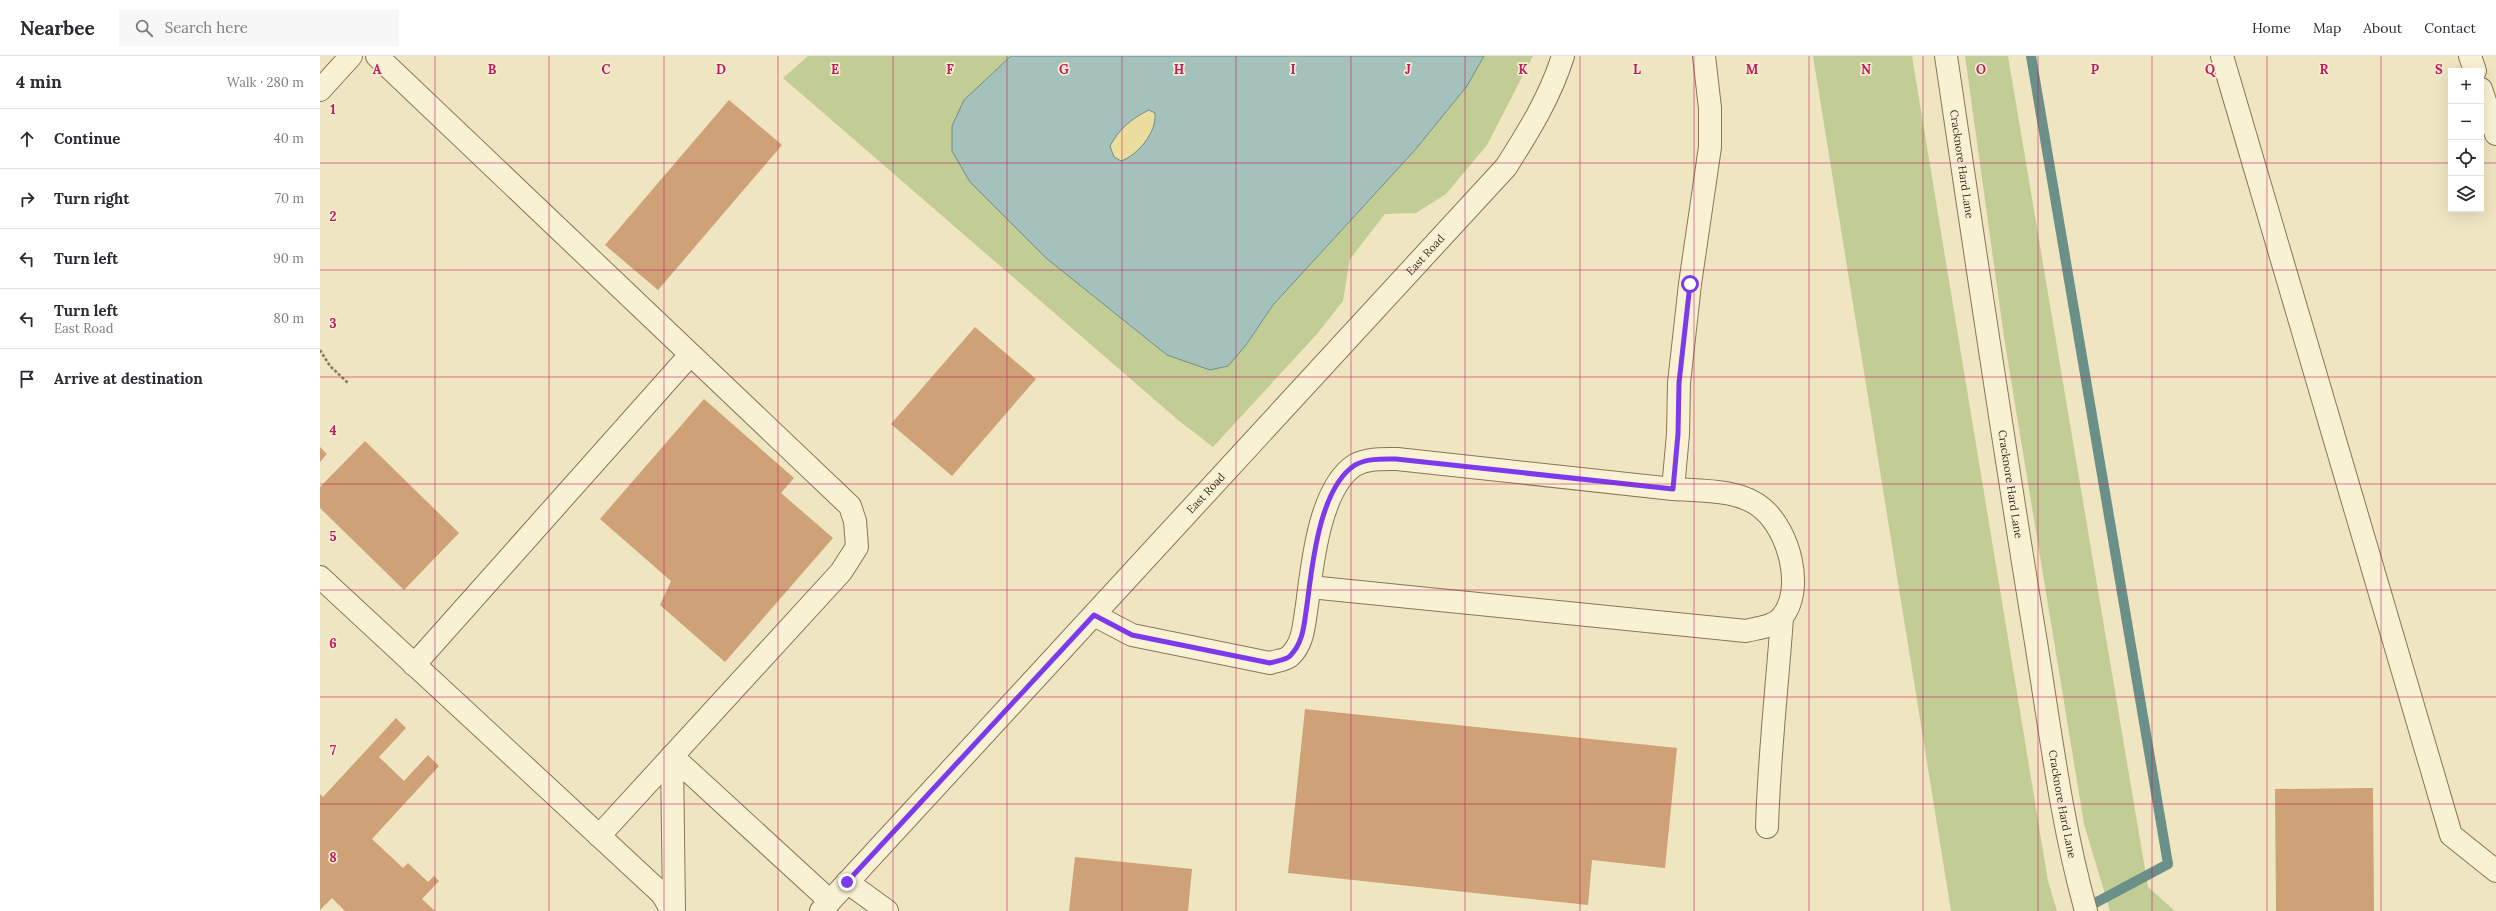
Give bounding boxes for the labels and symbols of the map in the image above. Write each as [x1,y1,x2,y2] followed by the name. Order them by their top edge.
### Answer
[373,61,382,78] text: A
[488,61,497,78] text: B
[602,61,611,78] text: C
[716,61,726,78] text: D
[831,61,839,78] text: E
[946,61,954,78] text: F
[1059,61,1069,78] text: G
[1174,61,1184,78] text: H
[1290,61,1296,78] text: I
[1405,61,1411,78] text: J
[1518,61,1528,78] text: K
[1633,61,1641,78] text: L
[1746,61,1759,78] text: M
[1861,61,1871,78] text: N
[1976,61,1986,78] text: O
[2091,61,2100,78] text: P
[2205,61,2216,78] text: Q
[2320,61,2329,78] text: R
[2435,61,2443,78] text: S
[330,101,336,118] text: 1
[1947,109,1977,219] street label: Cracknore Hard Lane
[330,208,337,225] text: 2
[1403,231,1448,278] street label: East Road
[1681,275,1699,293] route start
[329,315,337,332] text: 3
[329,422,337,439] text: 4
[1995,429,2026,540] street label: Cracknore Hard Lane
[1184,470,1228,516] street label: East Road
[329,528,337,545] text: 5
[329,635,337,652] text: 6
[330,742,336,759] text: 7
[2046,749,2080,859] street label: Cracknore Hard Lane
[329,849,337,866] text: 8
[838,873,856,891] route end

